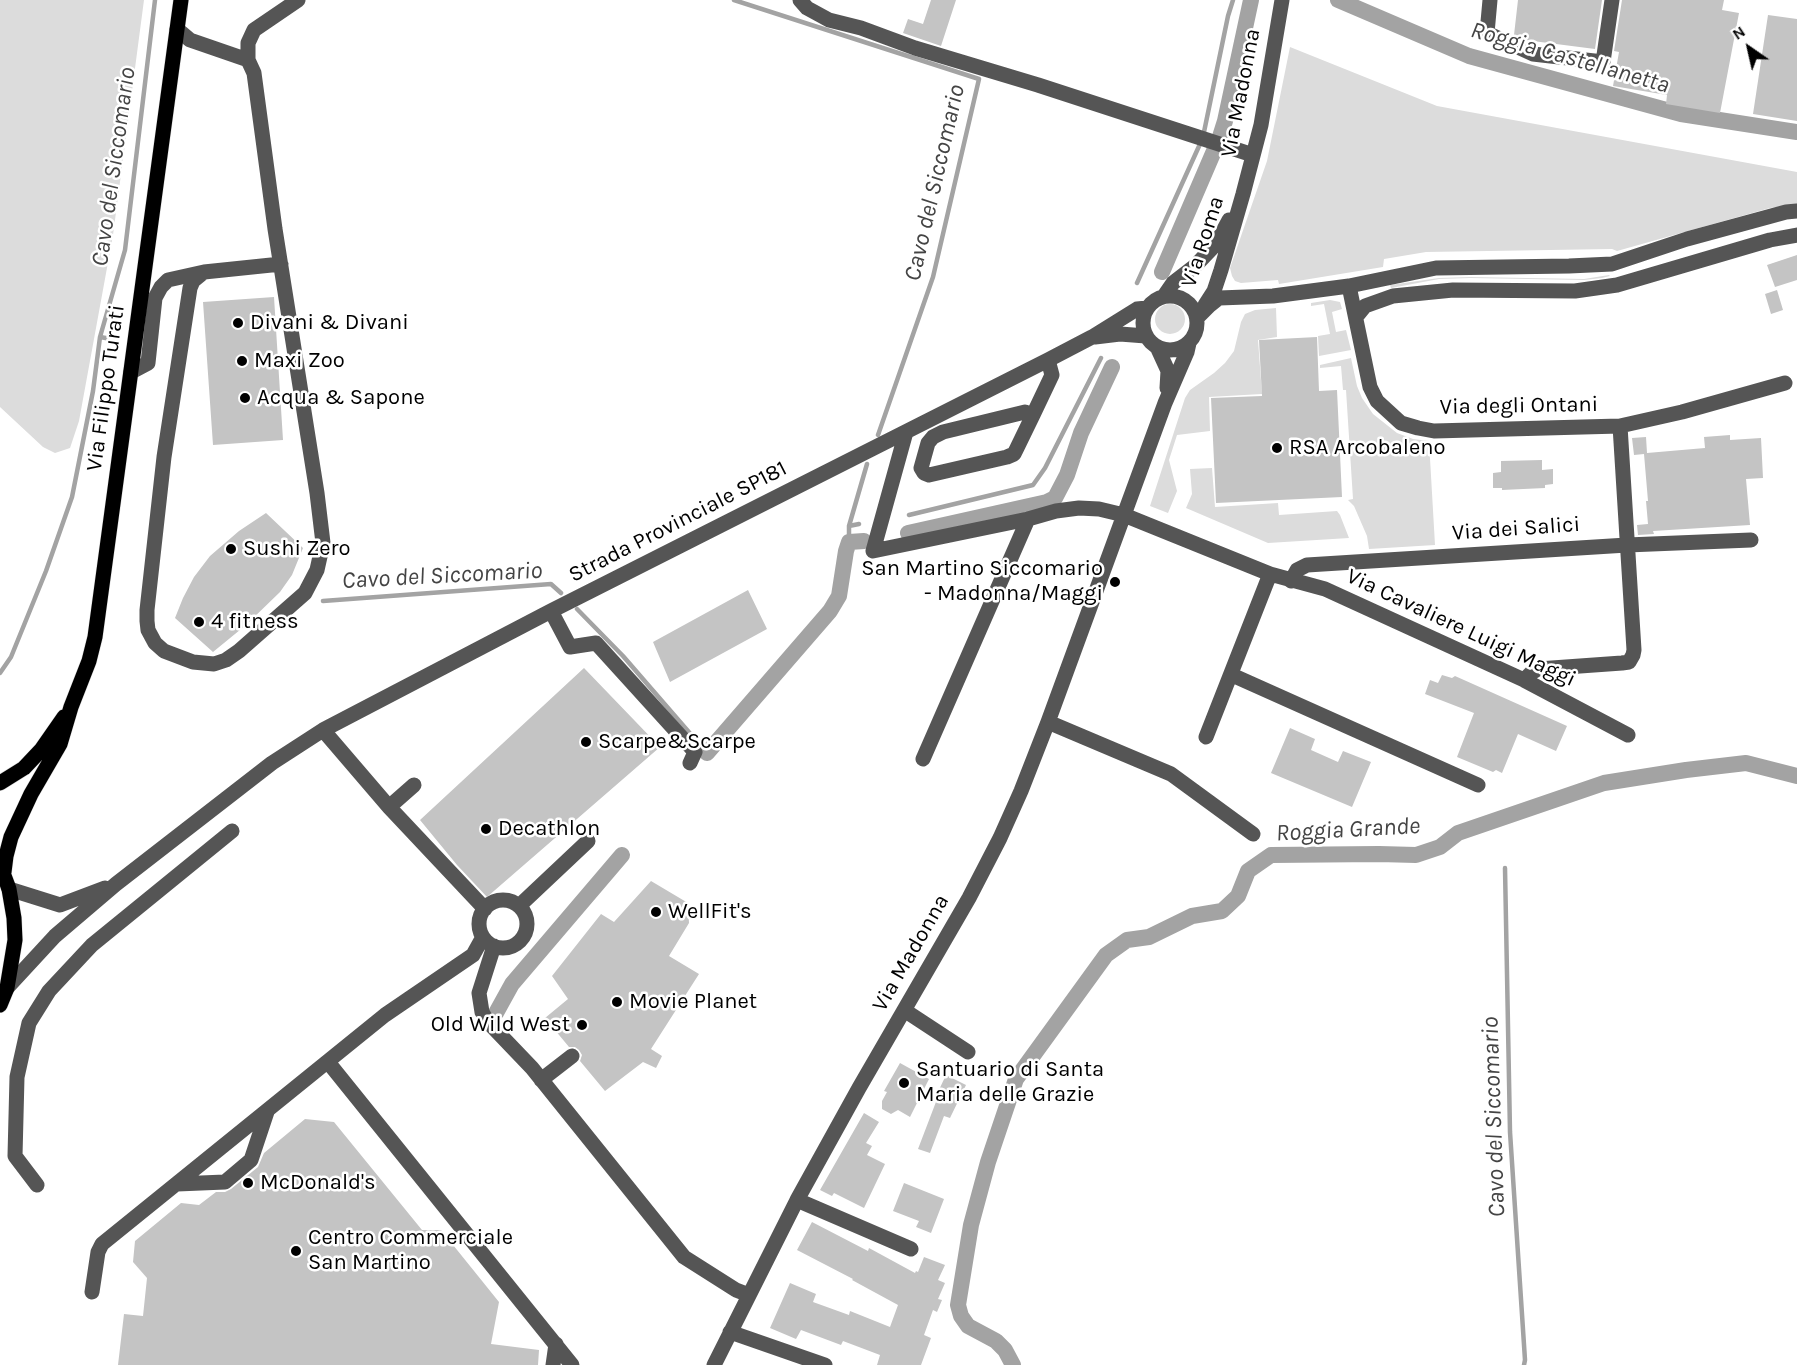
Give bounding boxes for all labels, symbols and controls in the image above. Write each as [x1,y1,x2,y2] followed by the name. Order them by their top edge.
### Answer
[1467,16,1673,100] water label: Roggia Castellanetta
[1719,18,1779,78] north arrow
[1729,22,1749,44] text: N
[1216,26,1266,160] street label: Via Madonna
[86,66,142,268] water label: Cavo del Siccomario
[898,82,972,284] water label: Cavo del Siccomario
[1176,193,1230,291] street label: Via Roma
[81,303,131,473] street label: Via Filippo Turati
[250,310,409,336] place label: Divani & Divani
[231,316,245,330] marker: Divani & Divani
[254,348,345,374] place label: Maxi Zoo
[235,354,249,368] marker: Maxi Zoo
[257,385,425,411] place label: Acqua & Sapone
[238,391,252,405] marker: Acqua & Sapone
[1439,391,1599,421] street label: Via degli Ontani
[1289,435,1446,461] place label: RSA Arcobaleno
[1270,441,1284,455] marker: RSA Arcobaleno
[565,455,791,589] street label: Strada Provinciale SP181
[1451,511,1581,547] street label: Via dei Salici
[243,536,351,562] place label: Sushi Zero
[224,542,238,556] marker: Sushi Zero
[341,556,543,596] water label: Cavo del Siccomario
[861,556,1103,608] place label: San Martino Siccomario - Madonna/Maggi
[1342,563,1580,693] street label: Via Cavaliere Luigi Maggi
[1108,575,1122,589] marker: San Martino Siccomario - Madonna/Maggi
[211,609,299,635] place label: 4 fitness
[192,615,206,629] marker: 4 fitness
[598,729,756,755] place label: Scarpe&Scarpe
[579,735,593,749] marker: Scarpe&Scarpe
[1275,812,1421,848] water label: Roggia Grande
[498,816,600,842] place label: Decathlon
[479,822,493,836] marker: Decathlon
[867,890,955,1016] street label: Via Madonna
[668,899,751,925] place label: WellFit's
[649,905,663,919] marker: WellFit's
[629,989,757,1015] place label: Movie Planet
[610,995,624,1009] marker: Movie Planet
[431,1012,570,1038] place label: Old Wild West
[1476,1016,1512,1218] water label: Cavo del Siccomario
[575,1018,589,1032] marker: Old Wild West
[916,1057,1104,1108] place label: Santuario di Santa Maria delle Grazie
[897,1076,911,1090] marker: Santuario di Santa Maria delle Grazie
[260,1170,376,1196] place label: McDonald's
[241,1176,255,1190] marker: McDonald's
[308,1225,513,1276] place label: Centro Commerciale San Martino
[289,1244,303,1258] marker: Centro Commerciale San Martino

